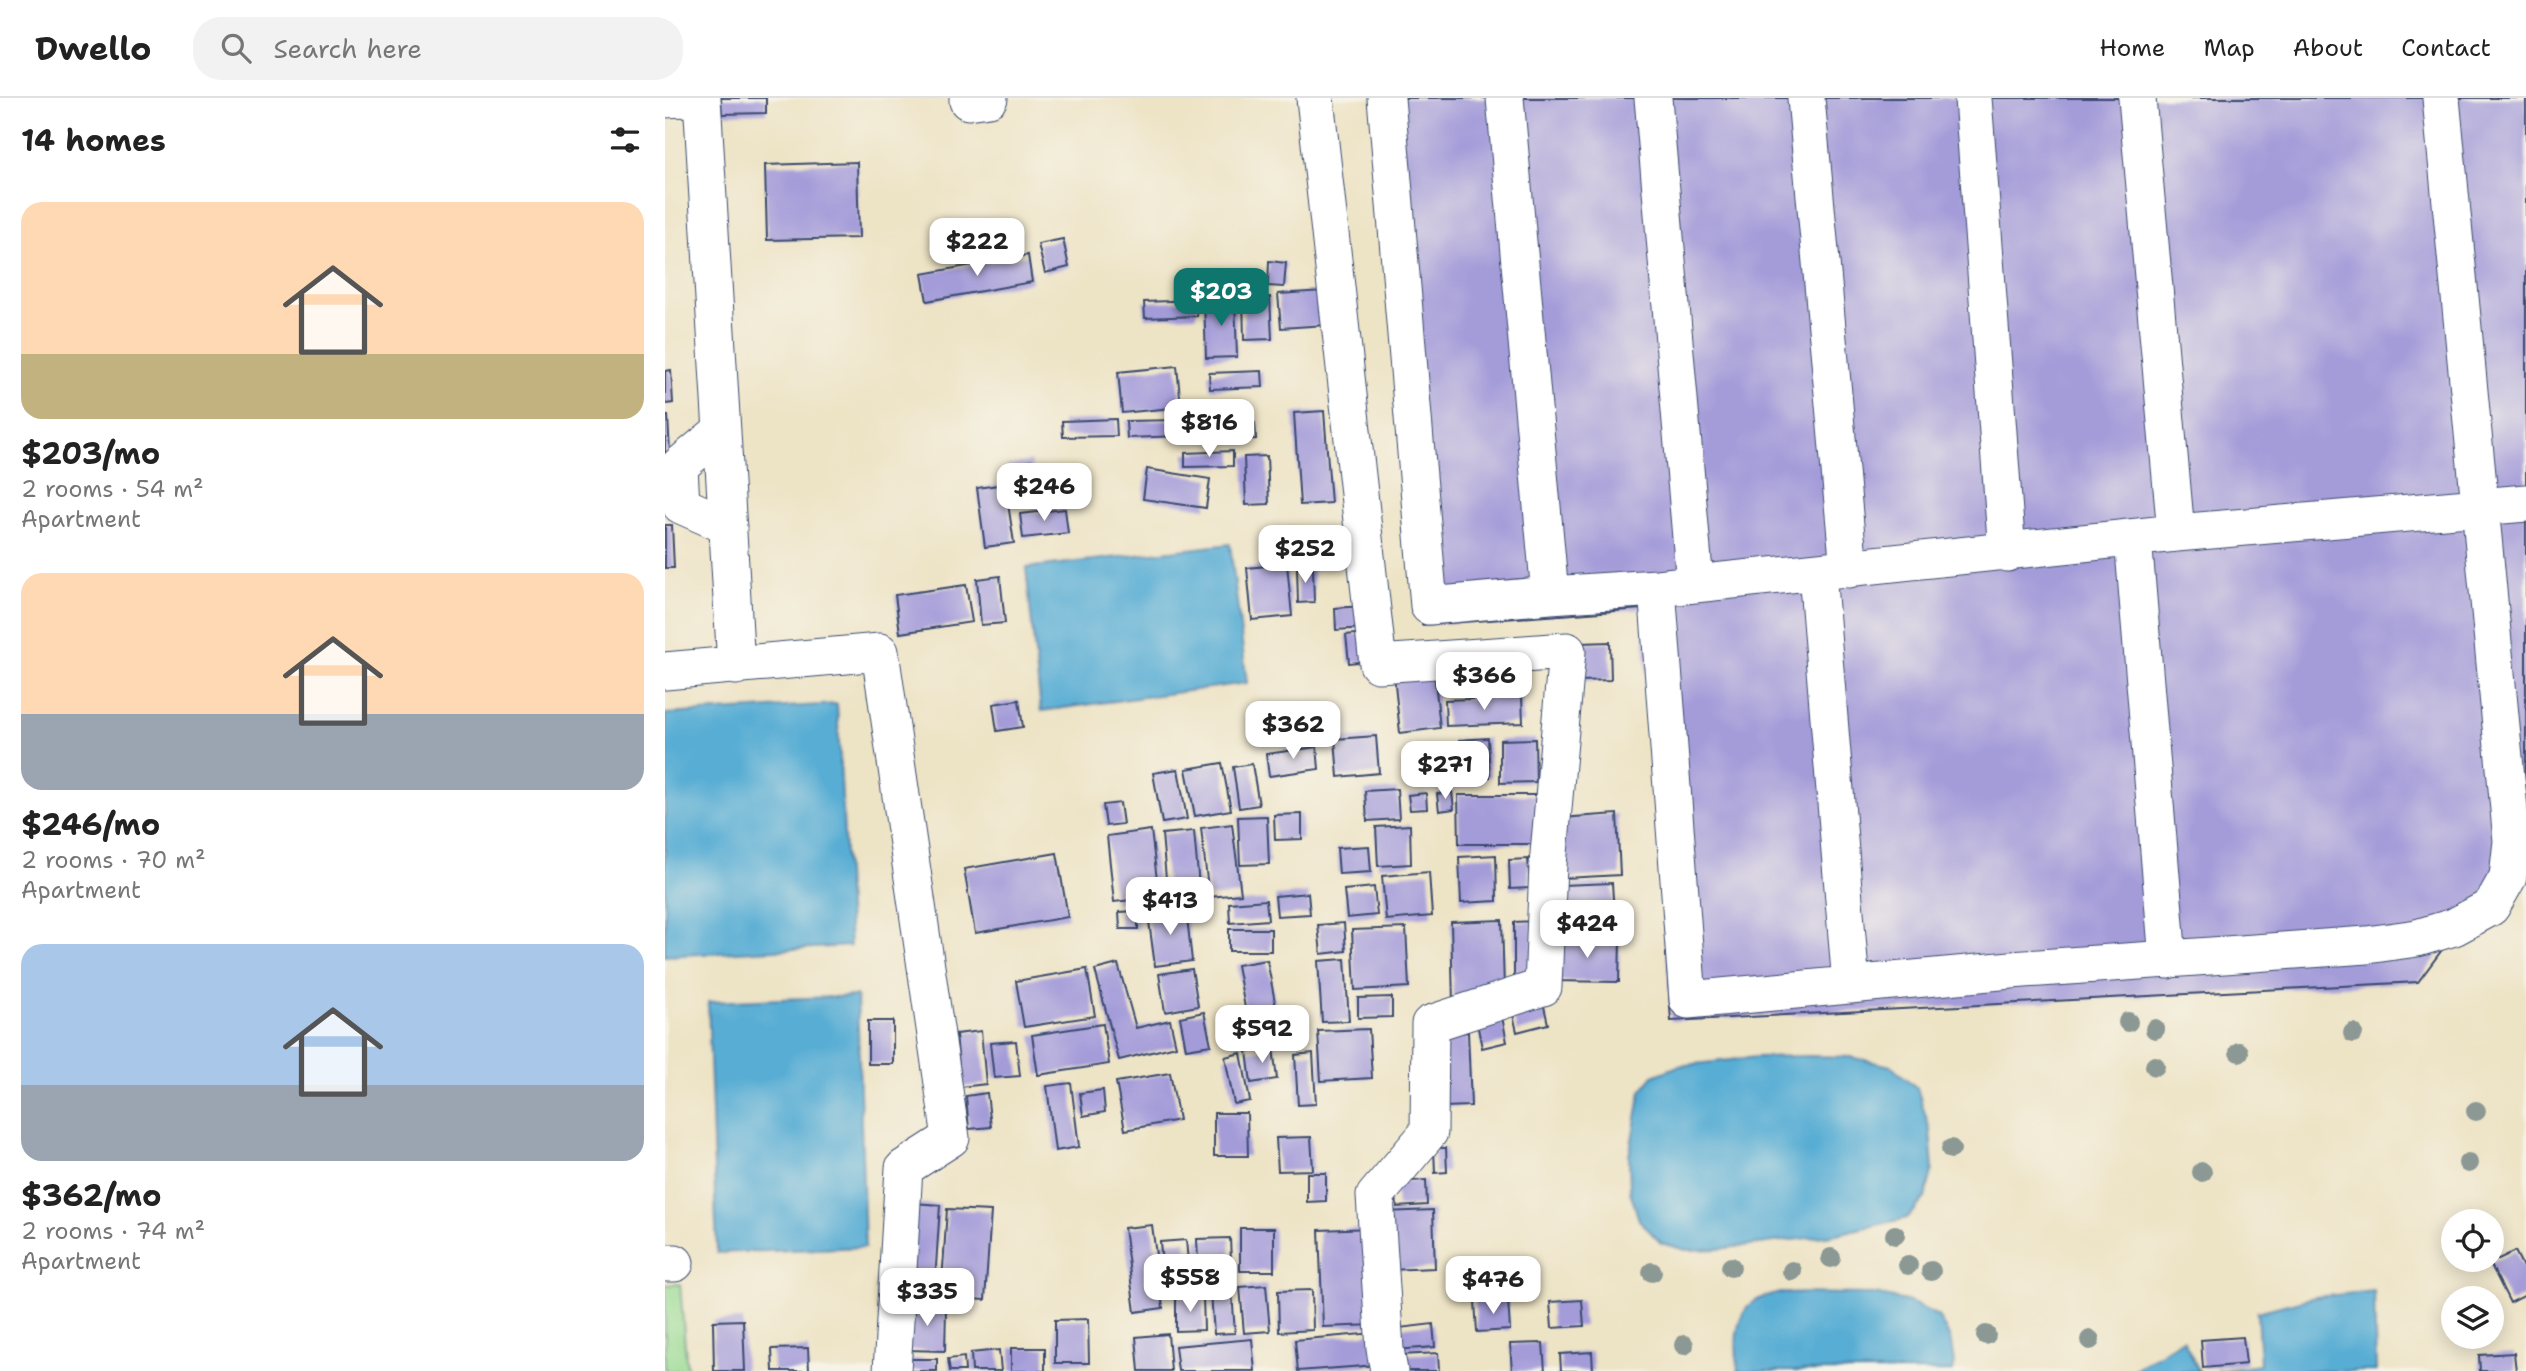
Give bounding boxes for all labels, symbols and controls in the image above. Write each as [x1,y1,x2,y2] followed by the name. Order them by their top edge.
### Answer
[193,17,683,80] search box
[35,26,151,71] text: Dwello
[217,29,255,67] icon: search
[273,31,422,66] text: Search here
[2099,32,2165,64] text: Home
[2203,32,2255,64] text: Map
[2293,32,2363,64] text: About
[2401,32,2491,64] text: Contact
[21,120,166,161] text: 14 homes
[606,121,644,159] icon: filters
[936,218,1018,278] pin: $222
[945,226,1009,256] text: $222
[270,247,396,373] icon: home
[1180,268,1262,328] pin: $203
[1190,276,1252,306] text: $203
[1168,400,1250,459] pin: $816
[1180,407,1238,437] text: $816
[21,433,160,474] text: $203/mo
[1003,464,1085,523] pin: $246
[1013,471,1075,501] text: $246
[21,474,204,504] text: 2 rooms · 54 m²
[21,504,141,534] text: Apartment
[1264,526,1346,585] pin: $252
[1274,533,1336,563] text: $252
[270,618,396,744] icon: home
[1443,652,1525,712] pin: $366
[1452,660,1516,690] text: $366
[1252,702,1334,761] pin: $362
[1261,709,1325,739] text: $362
[1404,742,1486,801] pin: $271
[1417,749,1473,779] text: $271
[21,804,160,845] text: $246/mo
[21,845,206,875] text: 2 rooms · 70 m²
[21,875,141,905] text: Apartment
[1129,878,1211,937] pin: $413
[1142,885,1198,915] text: $413
[1546,900,1628,960] pin: $424
[1556,908,1618,938] text: $424
[270,989,396,1115] icon: home
[1221,1006,1303,1065] pin: $592
[1231,1013,1293,1043] text: $592
[21,1175,161,1216] text: $362/mo
[2441,1209,2504,1349] map controls
[2441,1209,2504,1272] button: locate
[21,1216,205,1246] text: 2 rooms · 74 m²
[21,1246,141,1276] text: Apartment
[1149,1254,1231,1314] pin: $558
[1452,1256,1534,1316] pin: $476
[1160,1262,1220,1292] text: $558
[1462,1264,1524,1294] text: $476
[886,1268,968,1328] pin: $335
[896,1276,958,1306] text: $335
[2441,1286,2504,1349] button: layers

